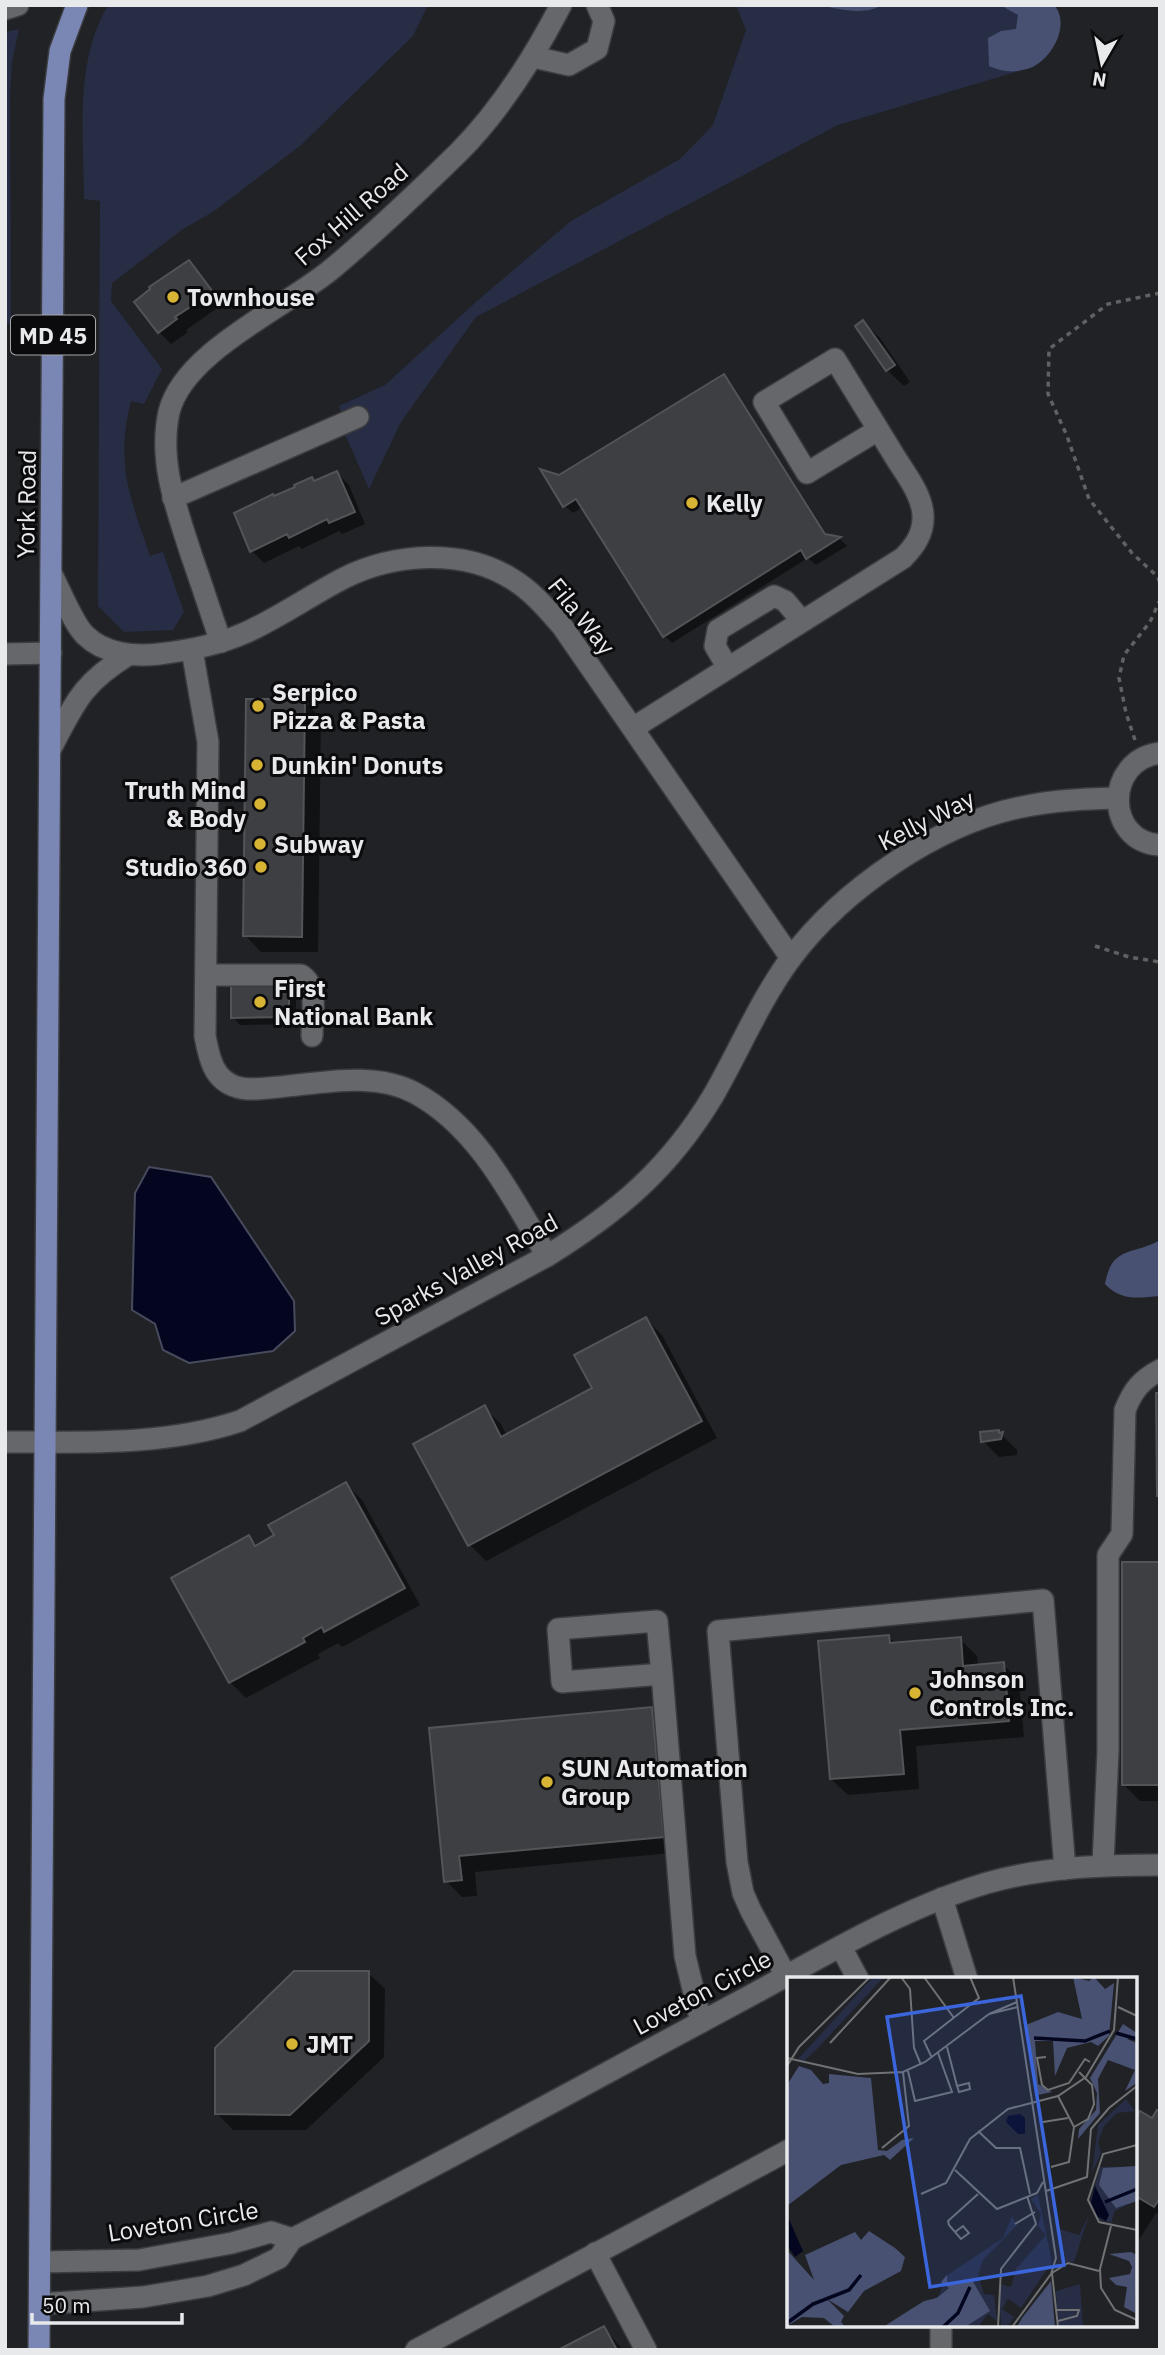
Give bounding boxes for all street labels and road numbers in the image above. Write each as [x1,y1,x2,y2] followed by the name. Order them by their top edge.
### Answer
[287,156,415,272] street label: Fox Hill Road
[11,316,95,354] road number: MD 45
[9,449,43,559] street label: York Road
[541,571,623,661] street label: Fila Way
[872,782,980,858] street label: Kelly Way
[369,1205,563,1333] street label: Sparks Valley Road
[627,1942,777,2042] street label: Loveton Circle
[105,2193,261,2249] street label: Loveton Circle

